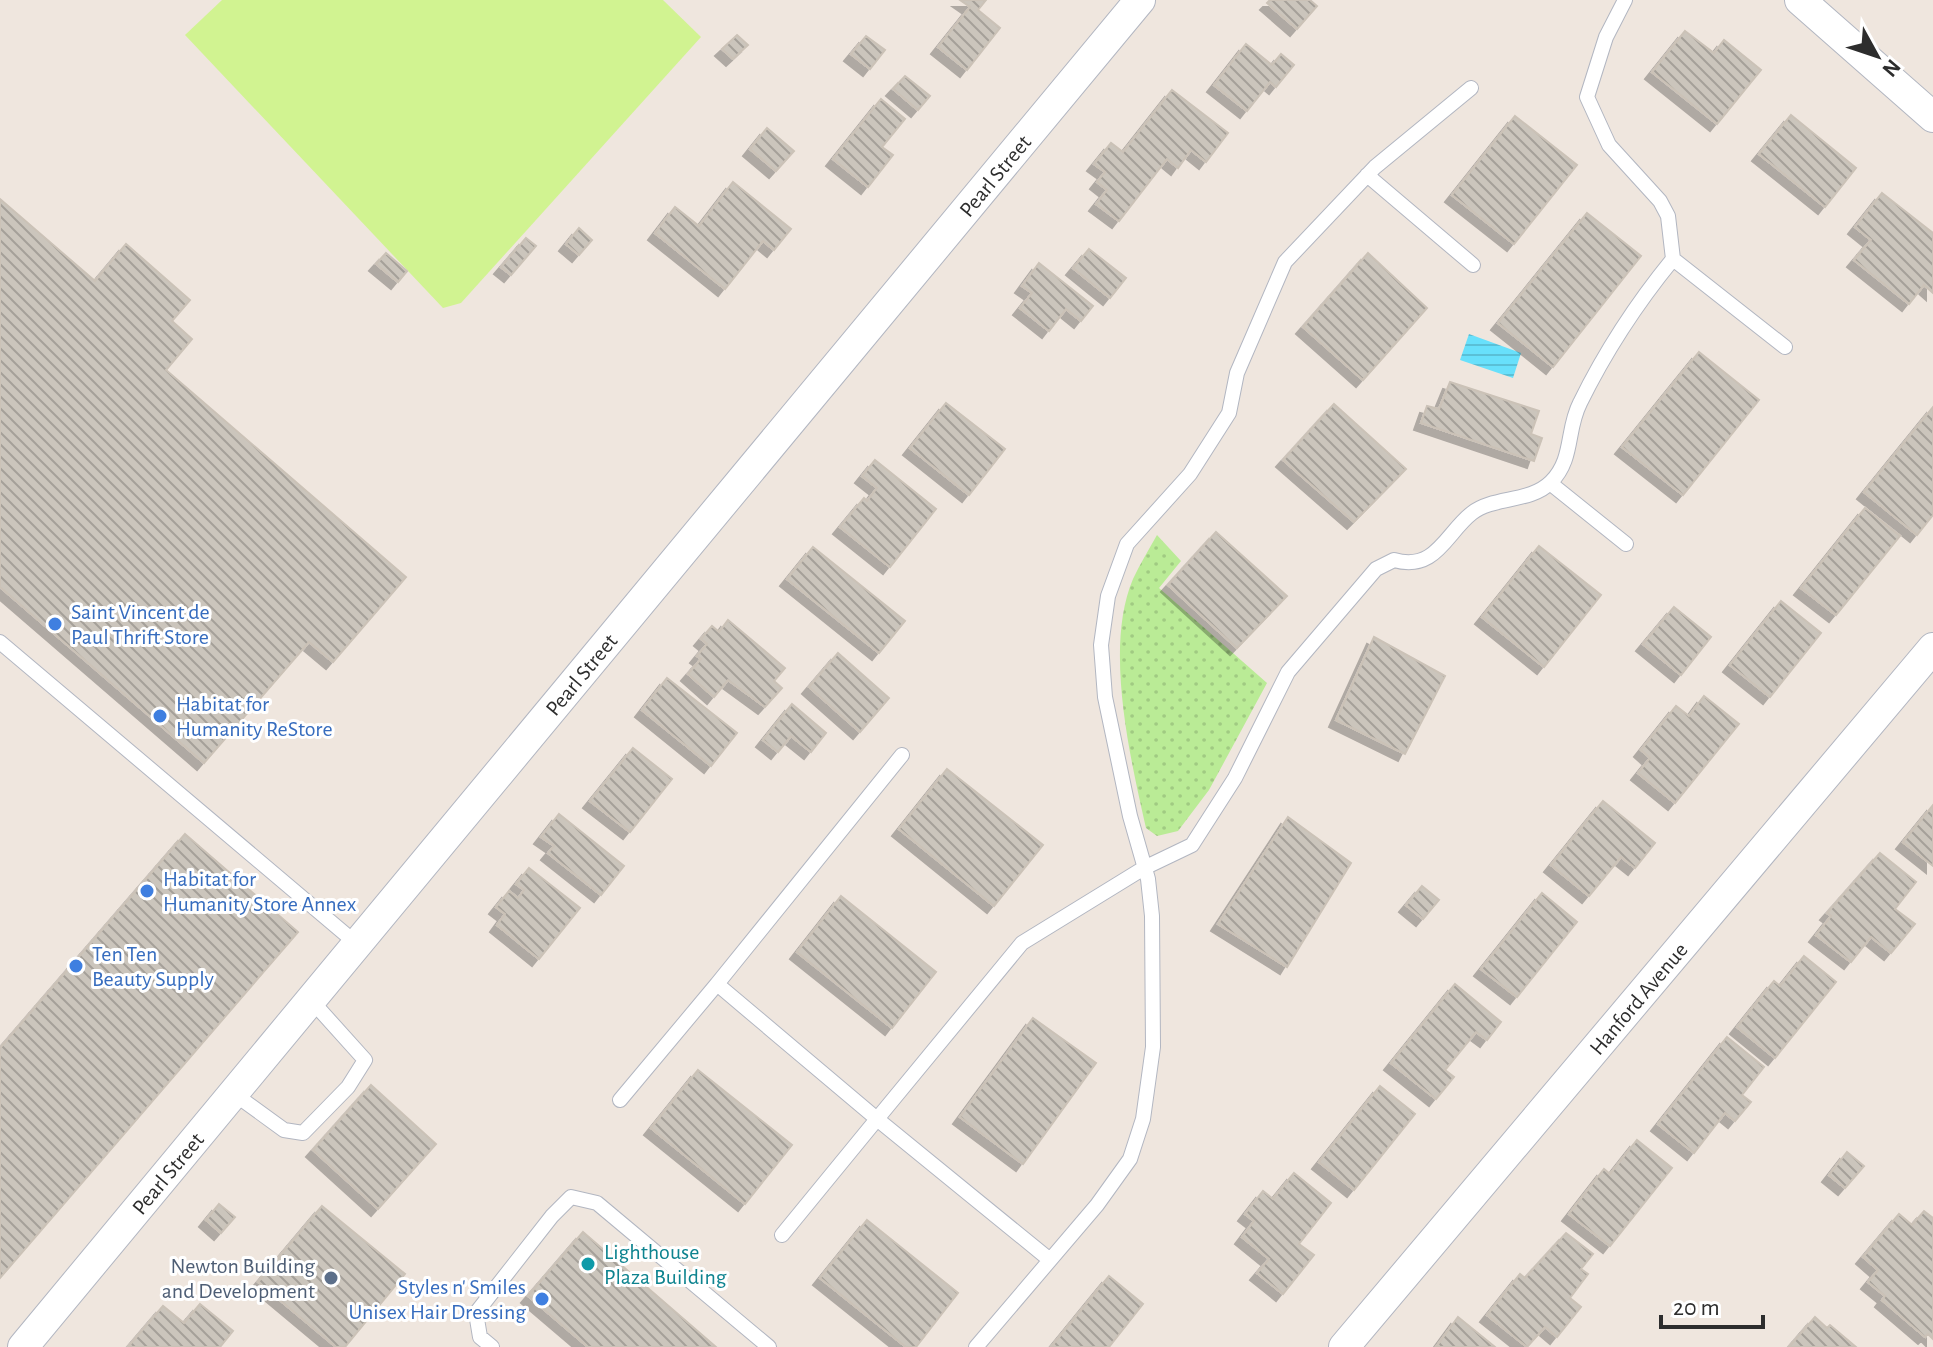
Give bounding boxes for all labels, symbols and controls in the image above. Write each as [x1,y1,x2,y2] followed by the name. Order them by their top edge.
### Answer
[1837,16,1917,96] north arrow
[1878,55,1905,81] text: N
[955,131,1035,221] street label: Pearl Street
[71,601,210,648] place label: Saint Vincent de Paul Thrift Store
[46,615,64,633] marker: Saint Vincent de Paul Thrift Store
[542,630,622,720] street label: Pearl Street
[176,693,333,740] place label: Habitat for Humanity ReStore
[151,707,169,725] marker: Habitat for Humanity ReStore
[163,868,357,915] place label: Habitat for Humanity Store Annex
[138,882,156,900] marker: Habitat for Humanity Store Annex
[1585,939,1692,1059] street label: Hanford Avenue
[92,943,215,990] place label: Ten Ten Beauty Supply
[67,957,85,975] marker: Ten Ten Beauty Supply
[128,1129,208,1219] street label: Pearl Street
[604,1241,727,1288] place label: Lighthouse Plaza Building
[162,1255,315,1302] place label: Newton Building and Development
[579,1255,597,1273] marker: Lighthouse Plaza Building
[322,1269,340,1287] marker: Newton Building and Development
[349,1276,526,1323] place label: Styles n' Smiles Unisex Hair Dressing
[1661,1279,1763,1329] scale bar
[533,1290,551,1308] marker: Styles n' Smiles Unisex Hair Dressing
[1673,1296,1720,1320] text: 20 m

